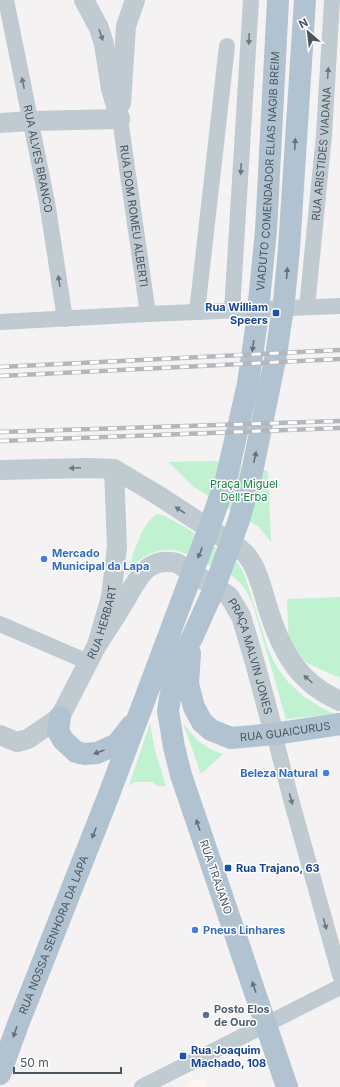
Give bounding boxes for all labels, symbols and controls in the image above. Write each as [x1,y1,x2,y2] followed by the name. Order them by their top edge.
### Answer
[288,12,328,52] north arrow
[296,15,310,31] text: N
[98,29,104,41] one-way arrow
[246,33,252,46] one-way arrow
[253,51,282,292] street label: VIADUTO COMENDADOR ELIAS NAGIB BREIM
[324,67,331,79] one-way arrow
[19,77,25,89] one-way arrow
[309,86,334,221] street label: RUA ARISTIDES VIADANA
[20,104,56,214] street label: RUA ALVES BRANCO
[292,138,299,150] one-way arrow
[117,144,151,288] street label: RUA DOM ROMEU ALBERTI
[238,163,245,175] one-way arrow
[283,267,290,280] one-way arrow
[56,275,62,287] one-way arrow
[205,300,268,327] place label: Rua William Speers
[271,308,281,318] marker: Rua William Speers
[250,340,256,352] one-way arrow
[253,450,259,463] one-way arrow
[68,465,81,471] one-way arrow
[210,477,278,504] park label: Praça Miguel Dell'Erba
[175,506,185,514] one-way arrow
[52,546,149,573] place label: Mercado Municipal da Lapa
[197,547,203,559] one-way arrow
[39,554,49,564] marker: Mercado Municipal da Lapa
[84,584,119,661] street label: RUA HERBART
[225,596,275,716] street label: PRAÇA MALVIN JONES
[303,675,313,684] one-way arrow
[239,719,331,744] street label: RUA GUAICURUS
[93,749,105,755] one-way arrow
[240,766,318,780] place label: Beleza Natural
[321,768,331,778] marker: Beleza Natural
[288,792,294,805] one-way arrow
[195,818,201,830] one-way arrow
[90,828,96,840] one-way arrow
[197,838,235,916] street label: RUA TRAJANO
[16,853,91,1016] street label: RUA NOSSA SENHORA DA LAPA
[236,861,320,875] place label: Rua Trajano, 63
[223,863,233,873] marker: Rua Trajano, 63
[322,918,328,930] one-way arrow
[203,923,285,937] place label: Pneus Linhares
[190,925,200,935] marker: Pneus Linhares
[251,981,257,993] one-way arrow
[214,1002,270,1029] place label: Posto Elos de Ouro
[201,1010,211,1020] marker: Posto Elos de Ouro
[12,1027,18,1039] one-way arrow
[191,1043,266,1070] place label: Rua Joaquim Machado, 108
[14,1049,121,1075] scale bar
[178,1051,188,1061] marker: Rua Joaquim Machado, 108
[20,1055,49,1070] text: 50 m

